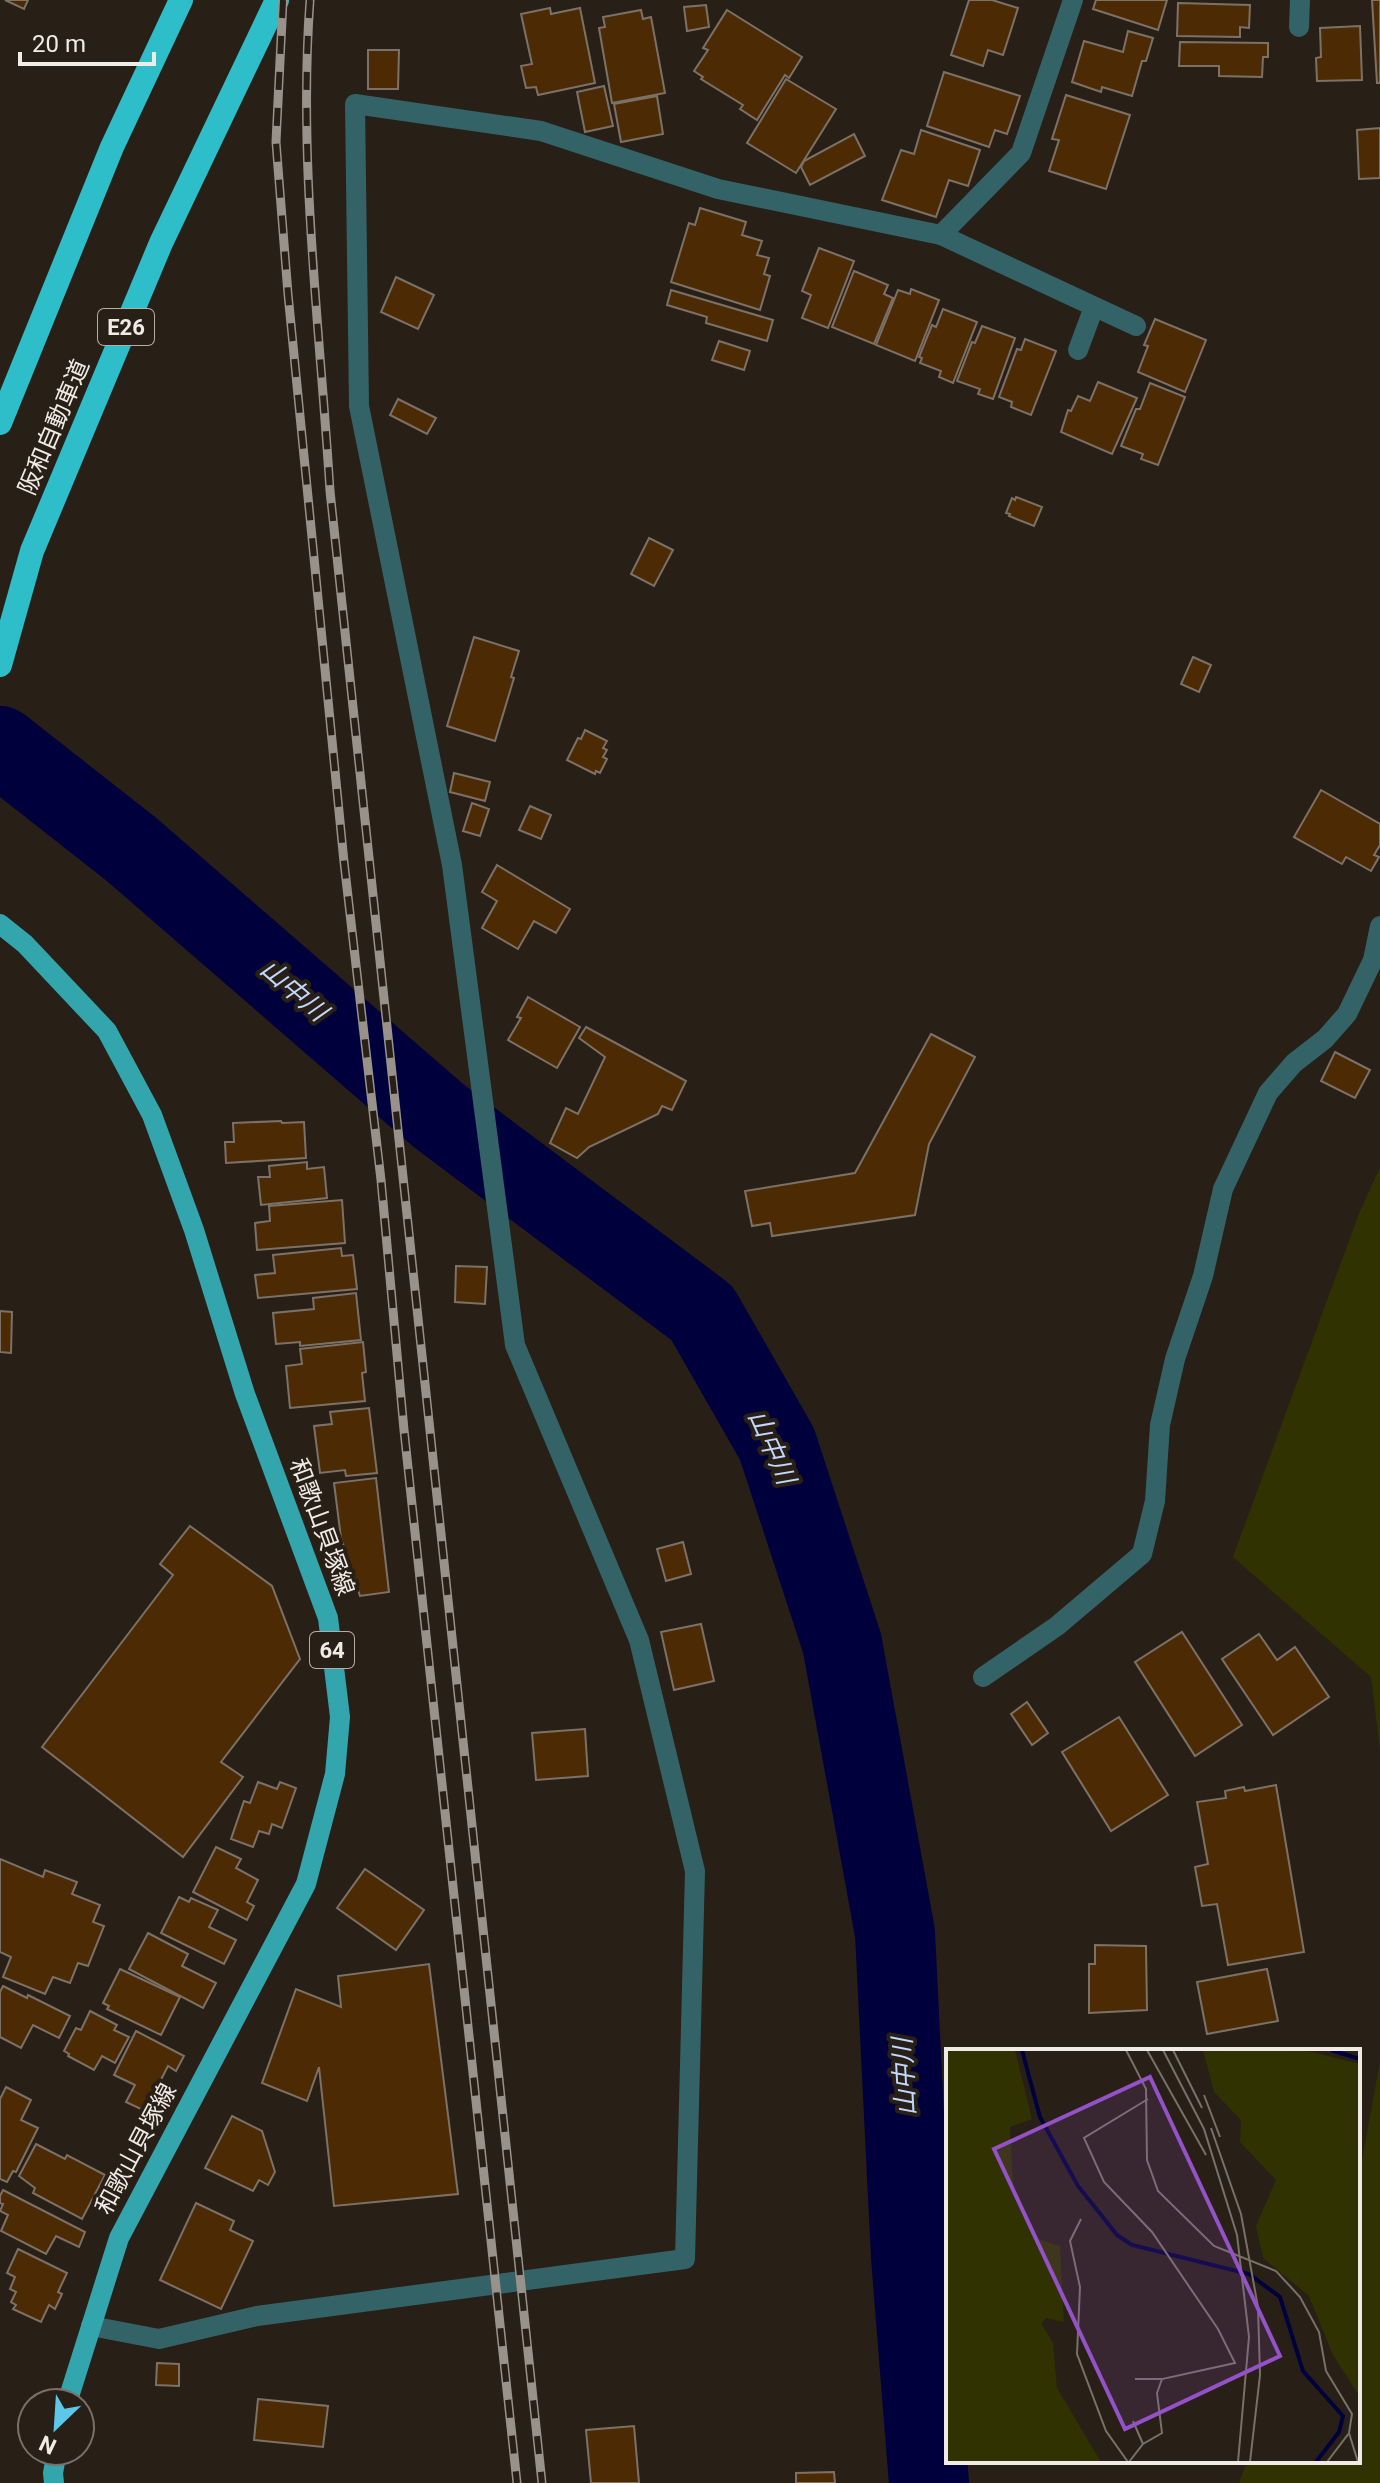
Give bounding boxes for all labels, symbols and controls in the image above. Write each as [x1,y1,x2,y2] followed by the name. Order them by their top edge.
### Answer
[20,16,154,66] scale bar
[32,30,86,58] text: 20 m
[98,309,154,345] road number: E26
[13,355,95,499] street label: 阪和自動車道
[255,953,336,1029] water label: 山中川
[742,1405,803,1491] water label: 山中川
[284,1455,360,1599] street label: 和歌山貝塚線
[310,1632,354,1668] road number: 64
[887,2034,921,2117] water label: 山中川
[946,2049,1360,2463] inset map
[90,2079,182,2219] street label: 和歌山貝塚線
[16,2387,96,2467] north arrow
[35,2430,60,2459] text: N

